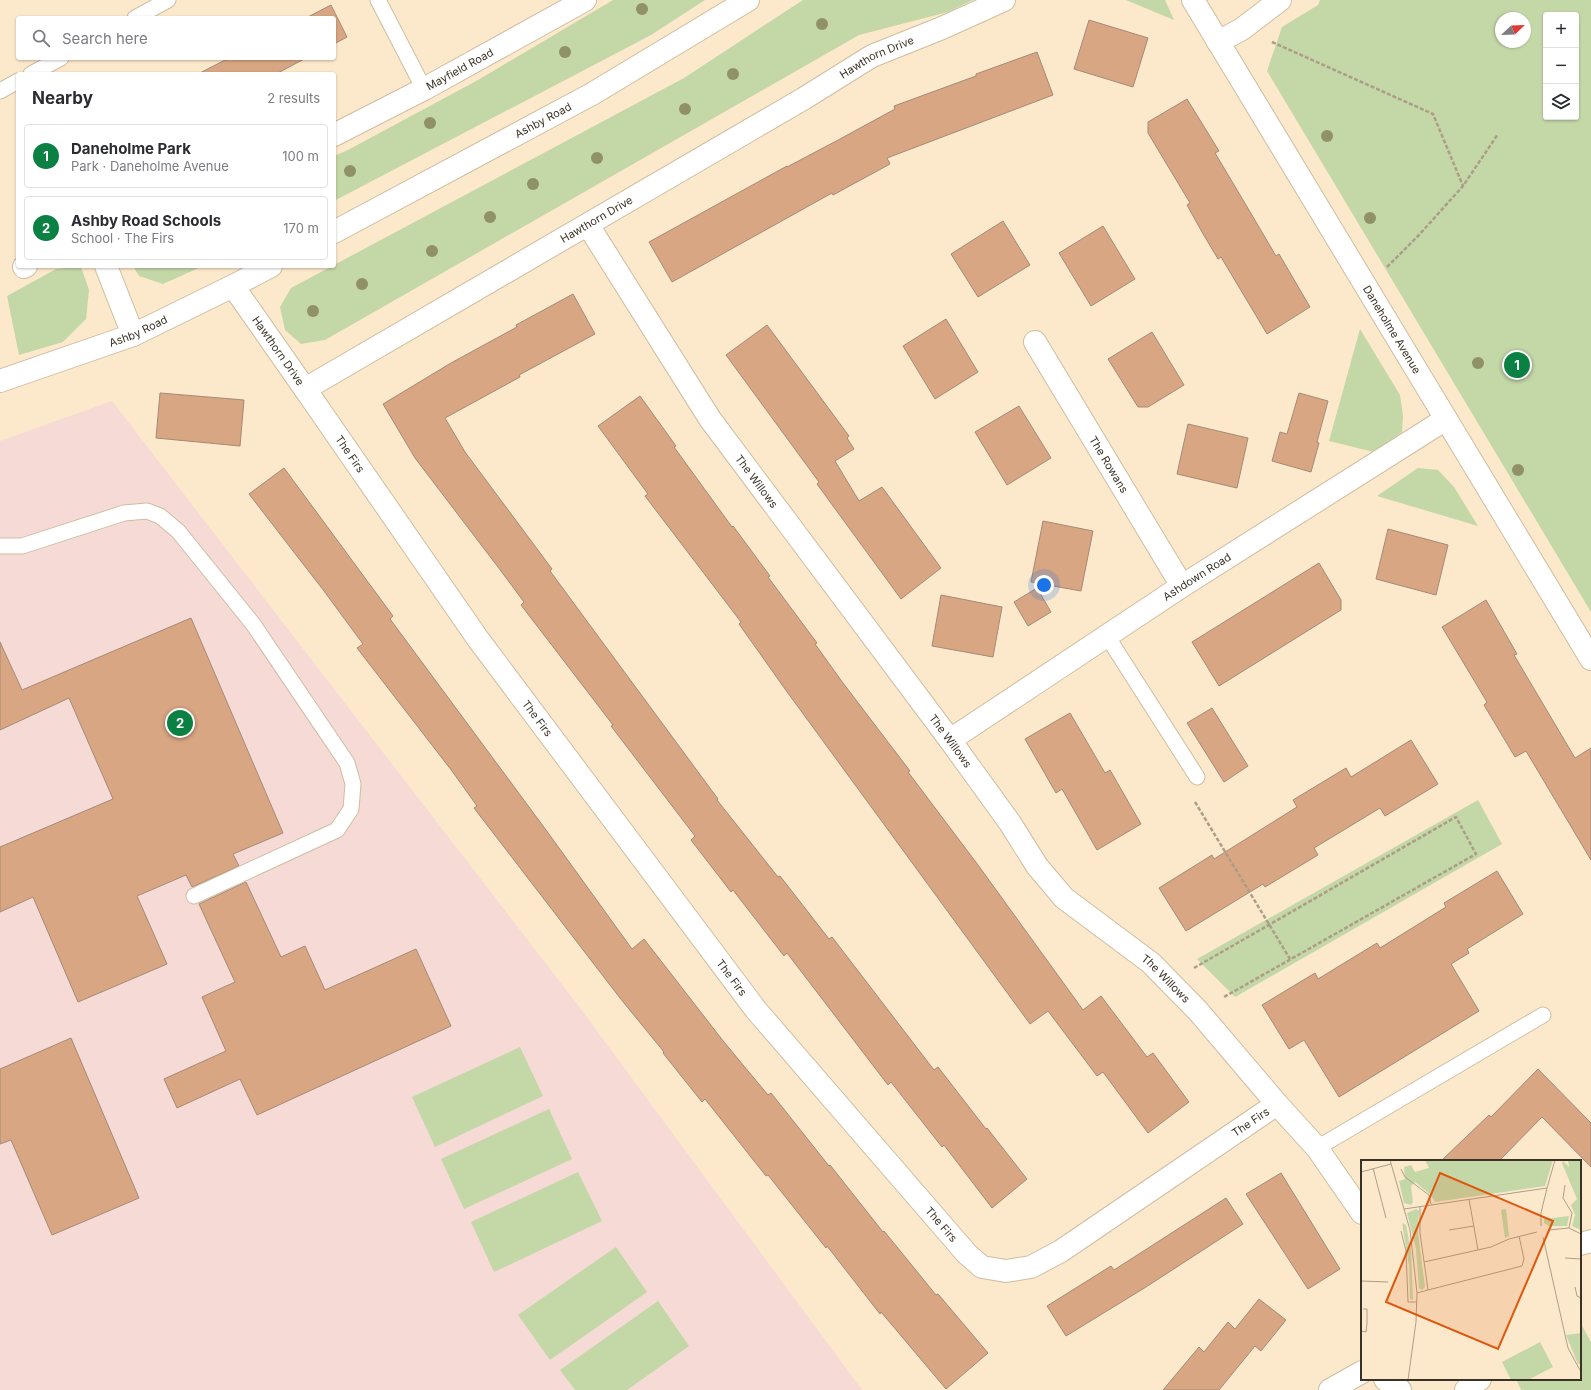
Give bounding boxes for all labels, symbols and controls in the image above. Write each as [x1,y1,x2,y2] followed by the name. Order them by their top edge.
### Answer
[1495,12,1531,48] north arrow
[1543,12,1579,120] map controls
[1543,12,1579,48] button: +
[16,16,336,60] search box
[30,27,52,49] icon: search
[62,29,148,48] text: Search here
[837,33,916,81] street label: Hawthorn Drive
[424,45,496,93] street label: Mayfield Road
[1543,48,1579,84] button: −
[1543,84,1579,120] button: layers
[32,88,93,108] text: Nearby
[267,90,320,106] text: 2 results
[512,99,574,141] street label: Ashby Road
[71,139,191,158] text: Daneholme Park
[43,148,49,164] text: 1
[282,148,319,164] text: 100 m
[71,158,229,174] text: Park · Daneholme Avenue
[558,193,635,246] street label: Hawthorn Drive
[71,211,221,230] text: Ashby Road Schools
[42,220,50,236] text: 2
[283,220,319,236] text: 170 m
[71,230,174,246] text: School · The Firs
[1360,283,1424,376] street label: Daneholme Avenue
[107,312,170,350] street label: Ashby Road
[249,313,307,388] street label: Hawthorn Drive
[1504,350,1530,380] pin: 1
[332,433,368,475] street label: The Firs
[1086,433,1131,496] street label: The Rowans
[732,452,781,511] street label: The Willows
[1160,550,1234,604] street label: Ashdown Road
[1034,575,1054,595] your location
[519,697,556,739] street label: The Firs
[167,708,193,738] pin: 2
[926,711,975,771] street label: The Willows
[1139,951,1193,1006] street label: The Willows
[713,956,750,999] street label: The Firs
[1229,1104,1272,1140] street label: The Firs
[1361,1160,1581,1380] inset map
[922,1204,961,1245] street label: The Firs

